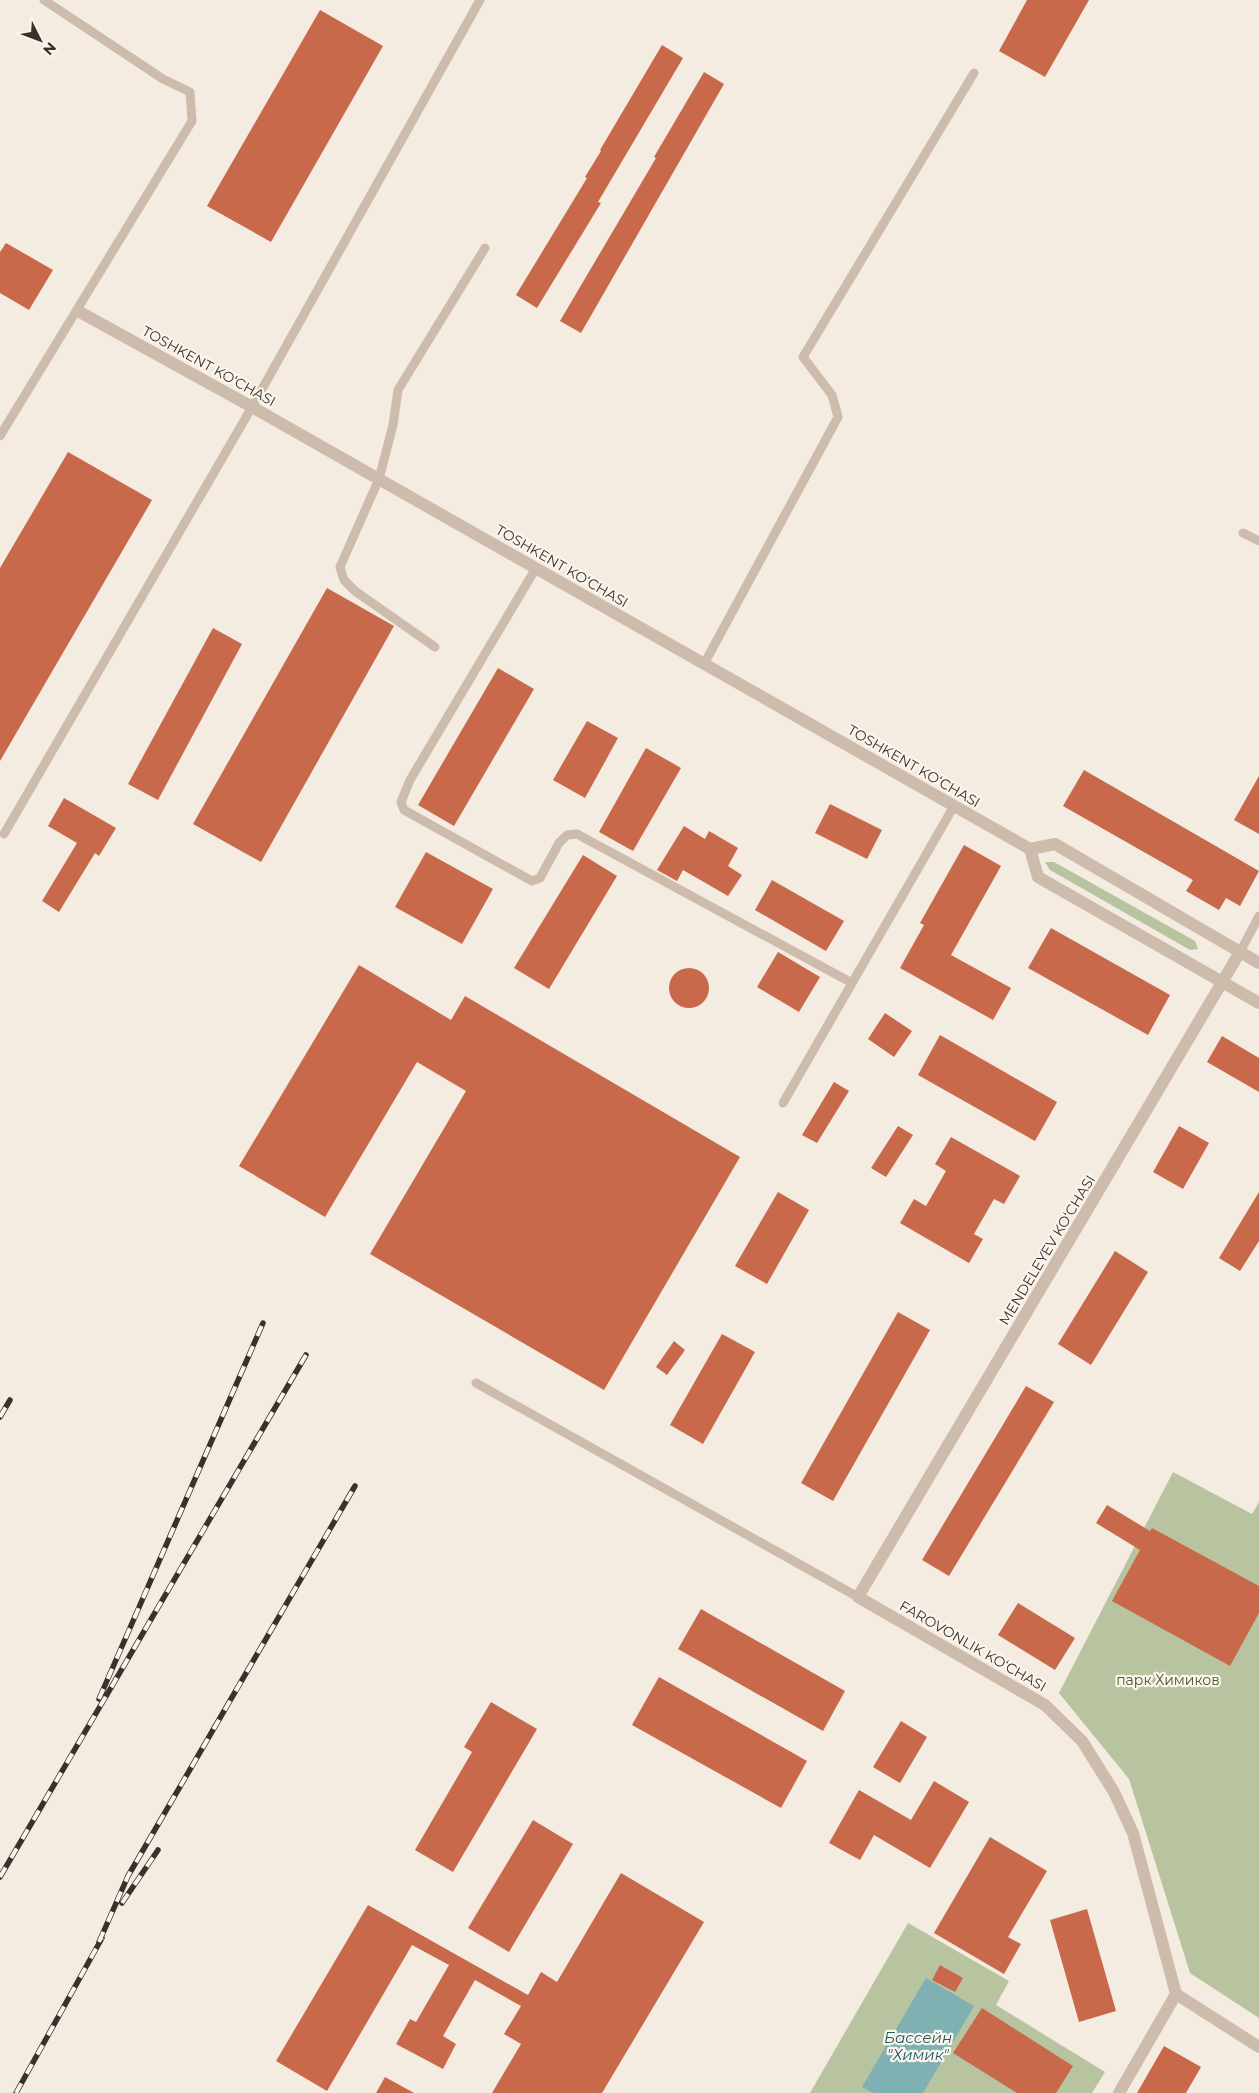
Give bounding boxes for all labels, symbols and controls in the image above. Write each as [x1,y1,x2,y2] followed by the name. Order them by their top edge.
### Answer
[15,15,65,65] north arrow
[39,38,60,59] text: N
[139,322,279,410] street label: TOSHKENT KO‘CHASI
[492,521,632,611] street label: TOSHKENT KO‘CHASI
[844,721,984,811] street label: TOSHKENT KO‘CHASI
[995,1172,1099,1328] street label: MENDELEYEV KO‘CHASI
[896,1597,1050,1695] street label: FAROVONLIK KO‘CHASI
[1116,1671,1220,1689] park label: парк Химиков
[884,2028,952,2064] water label: Бассейн "Химик"

